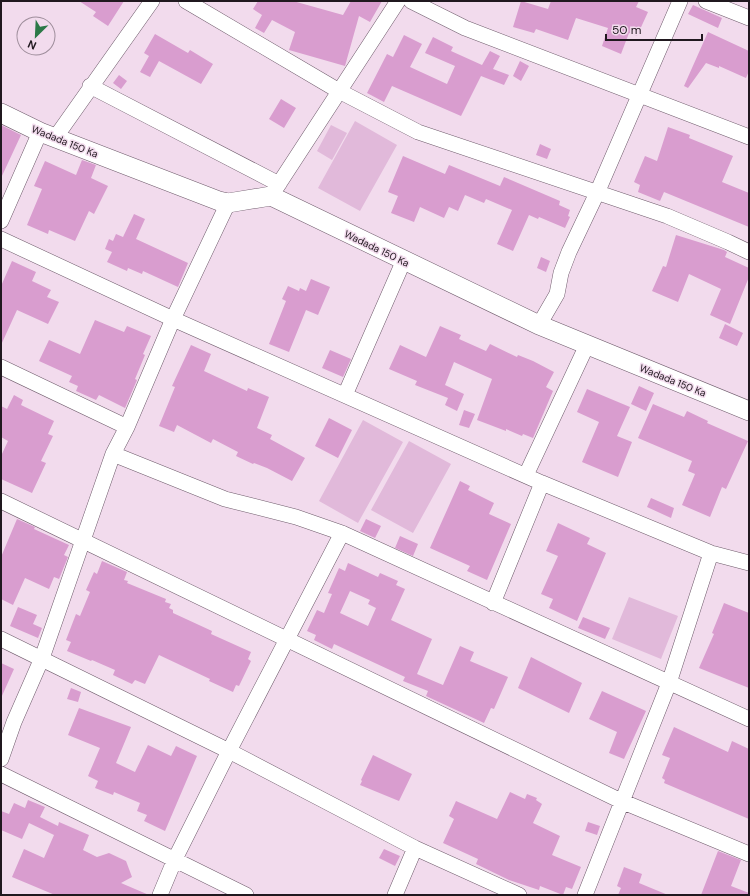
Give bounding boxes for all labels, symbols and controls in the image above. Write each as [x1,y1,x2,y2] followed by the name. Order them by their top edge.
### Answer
[16,16,56,56] north arrow
[606,16,702,42] scale bar
[612,22,641,38] text: 50 m
[25,37,38,53] text: N
[30,122,100,161] street label: Wadada 150 Ka
[342,227,411,270] street label: Wadada 150 Ka
[638,361,708,400] street label: Wadada 150 Ka

